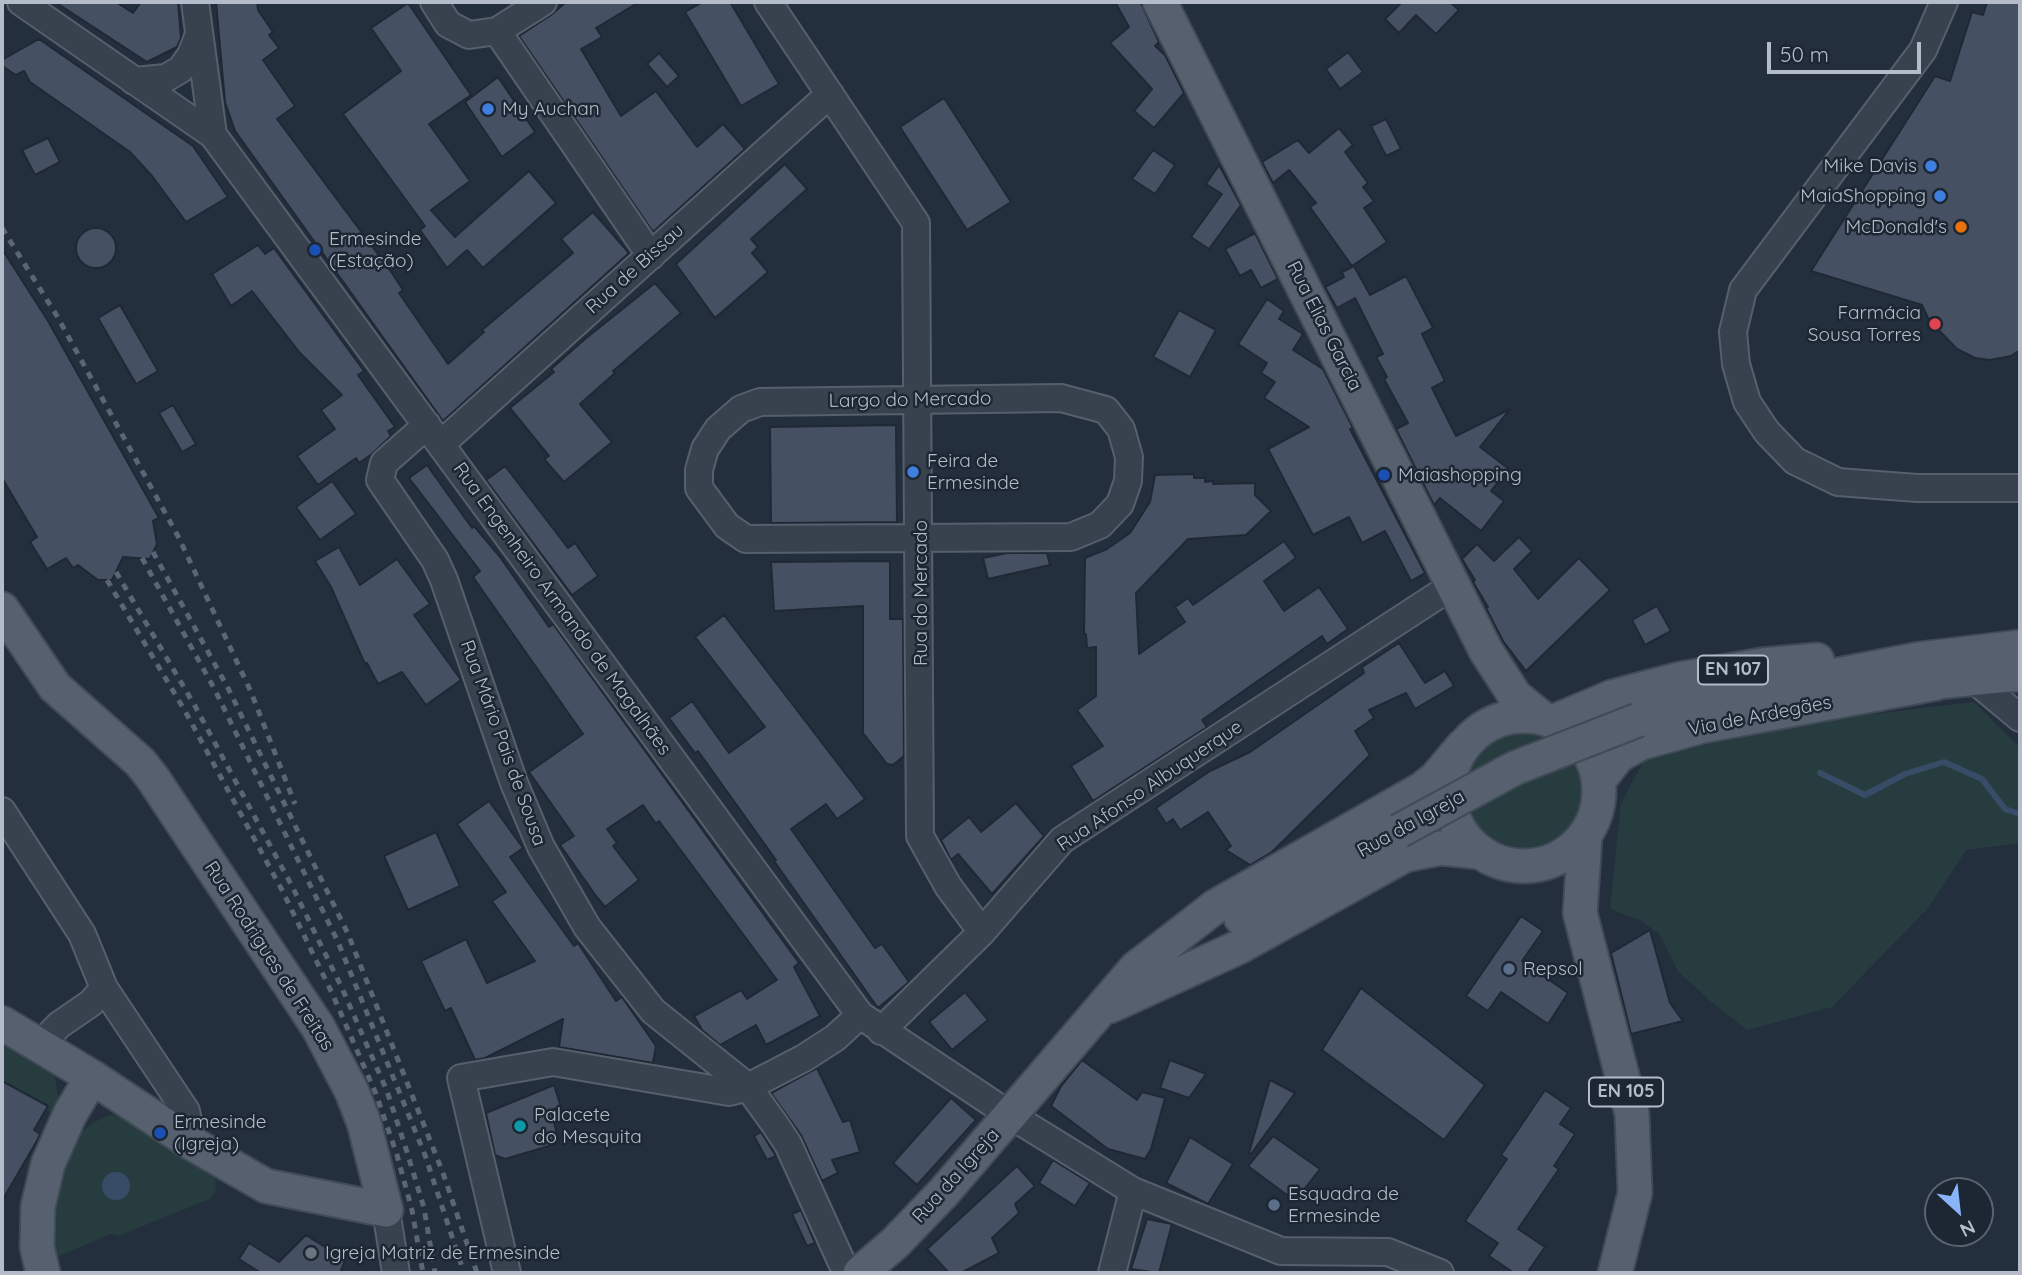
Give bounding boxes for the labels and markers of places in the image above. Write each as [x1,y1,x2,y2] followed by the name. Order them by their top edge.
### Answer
[502,98,600,120] place label: My Auchan
[480,101,496,117] marker: My Auchan
[1824,155,1917,177] place label: Mike Davis
[1923,158,1939,174] marker: Mike Davis
[1800,185,1926,207] place label: MaiaShopping
[1932,188,1948,204] marker: MaiaShopping
[1845,216,1947,238] place label: McDonald's
[1953,219,1969,235] marker: McDonald's
[329,228,421,272] place label: Ermesinde (Estação)
[307,242,323,258] marker: Ermesinde (Estação)
[1808,302,1921,346] place label: Farmácia Sousa Torres
[1927,316,1943,332] marker: Farmácia Sousa Torres
[927,450,1019,494] place label: Feira de Ermesinde
[905,464,921,480] marker: Feira de Ermesinde
[1398,464,1522,486] place label: Maiashopping
[1376,467,1392,483] marker: Maiashopping
[1523,958,1583,980] place label: Repsol
[1501,961,1517,977] marker: Repsol
[534,1104,642,1148] place label: Palacete do Mesquita
[174,1111,266,1155] place label: Ermesinde (Igreja)
[512,1118,528,1134] marker: Palacete do Mesquita
[152,1125,168,1141] marker: Ermesinde (Igreja)
[1288,1183,1399,1227] place label: Esquadra de Ermesinde
[1266,1197,1282,1213] marker: Esquadra de Ermesinde
[325,1242,560,1264] place label: Igreja Matriz de Ermesinde
[303,1245,319,1261] marker: Igreja Matriz de Ermesinde

